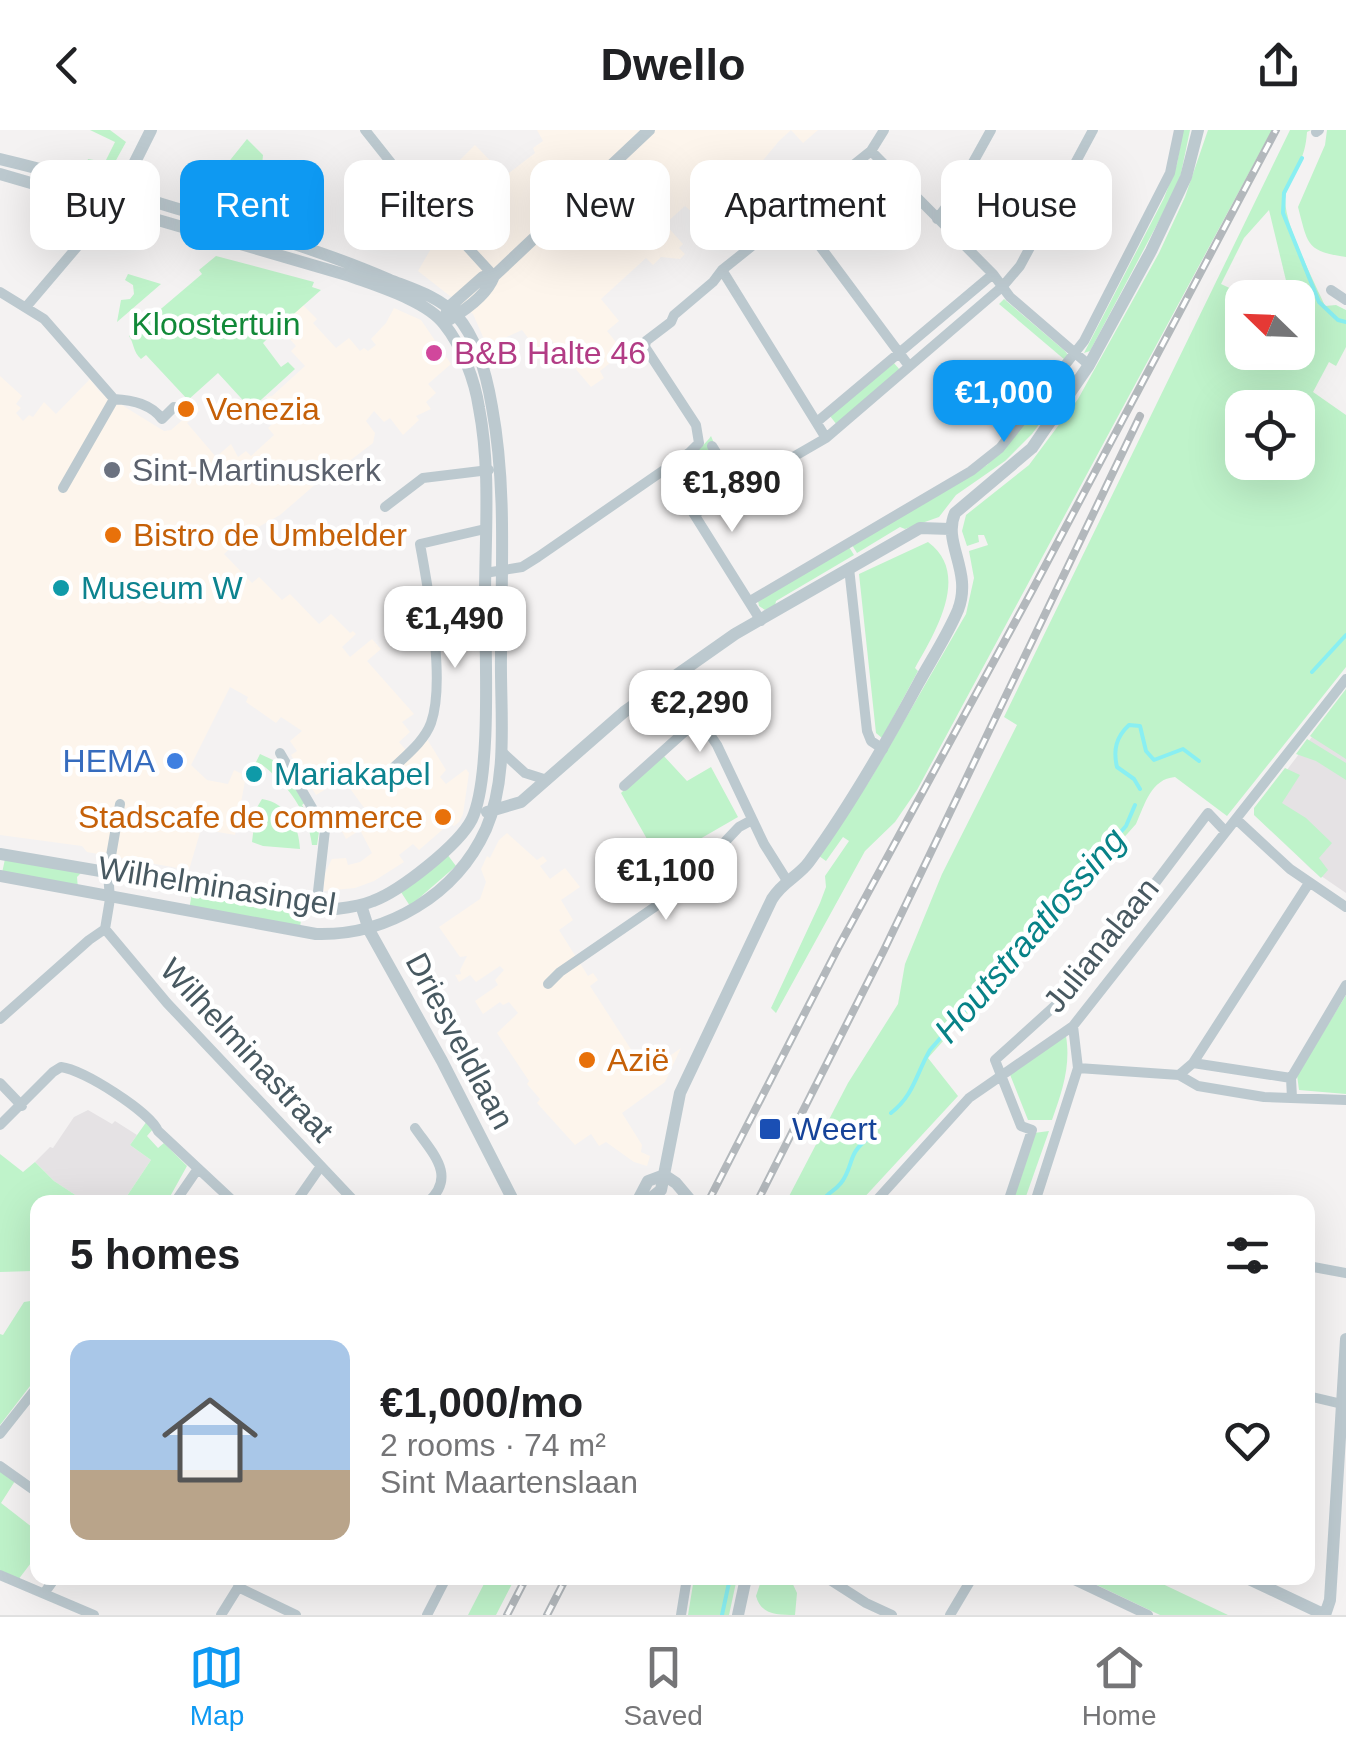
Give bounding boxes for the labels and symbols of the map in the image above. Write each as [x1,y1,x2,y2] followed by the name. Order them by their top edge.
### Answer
[1225,280,1315,370] north arrow
[132,306,300,342] park label: Kloostertuin
[454,335,646,371] place label: B&B Halte 46
[423,342,445,364] marker: B&B Halte 46
[923,360,1085,445] pin: €1,000
[206,391,320,427] place label: Venezia
[175,398,197,420] marker: Venezia
[651,450,813,535] pin: €1,890
[132,452,382,488] place label: Sint-Martinuskerk
[101,459,123,481] marker: Sint-Martinuskerk
[133,517,407,553] place label: Bistro de Umbelder
[102,524,124,546] marker: Bistro de Umbelder
[81,570,244,606] place label: Museum W
[50,577,72,599] marker: Museum W
[374,586,536,671] pin: €1,490
[619,670,781,755] pin: €2,290
[63,743,156,779] place label: HEMA
[164,750,186,772] marker: HEMA
[274,756,431,792] place label: Mariakapel
[243,763,265,785] marker: Mariakapel
[78,799,423,835] place label: Stadscafe de commerce
[432,806,454,828] marker: Stadscafe de commerce
[926,819,1133,1050] water label: Houtstraatlossing
[585,838,747,923] pin: €1,100
[96,849,338,923] street label: Wilhelminasingel
[1036,871,1166,1019] street label: Julianalaan
[399,947,521,1135] street label: Driesveldlaan
[153,951,341,1149] street label: Wilhelminastraat
[607,1042,669,1078] place label: Azië
[576,1049,598,1071] marker: Azië
[792,1111,877,1147] place label: Weert
[757,1116,783,1142] marker: Weert

